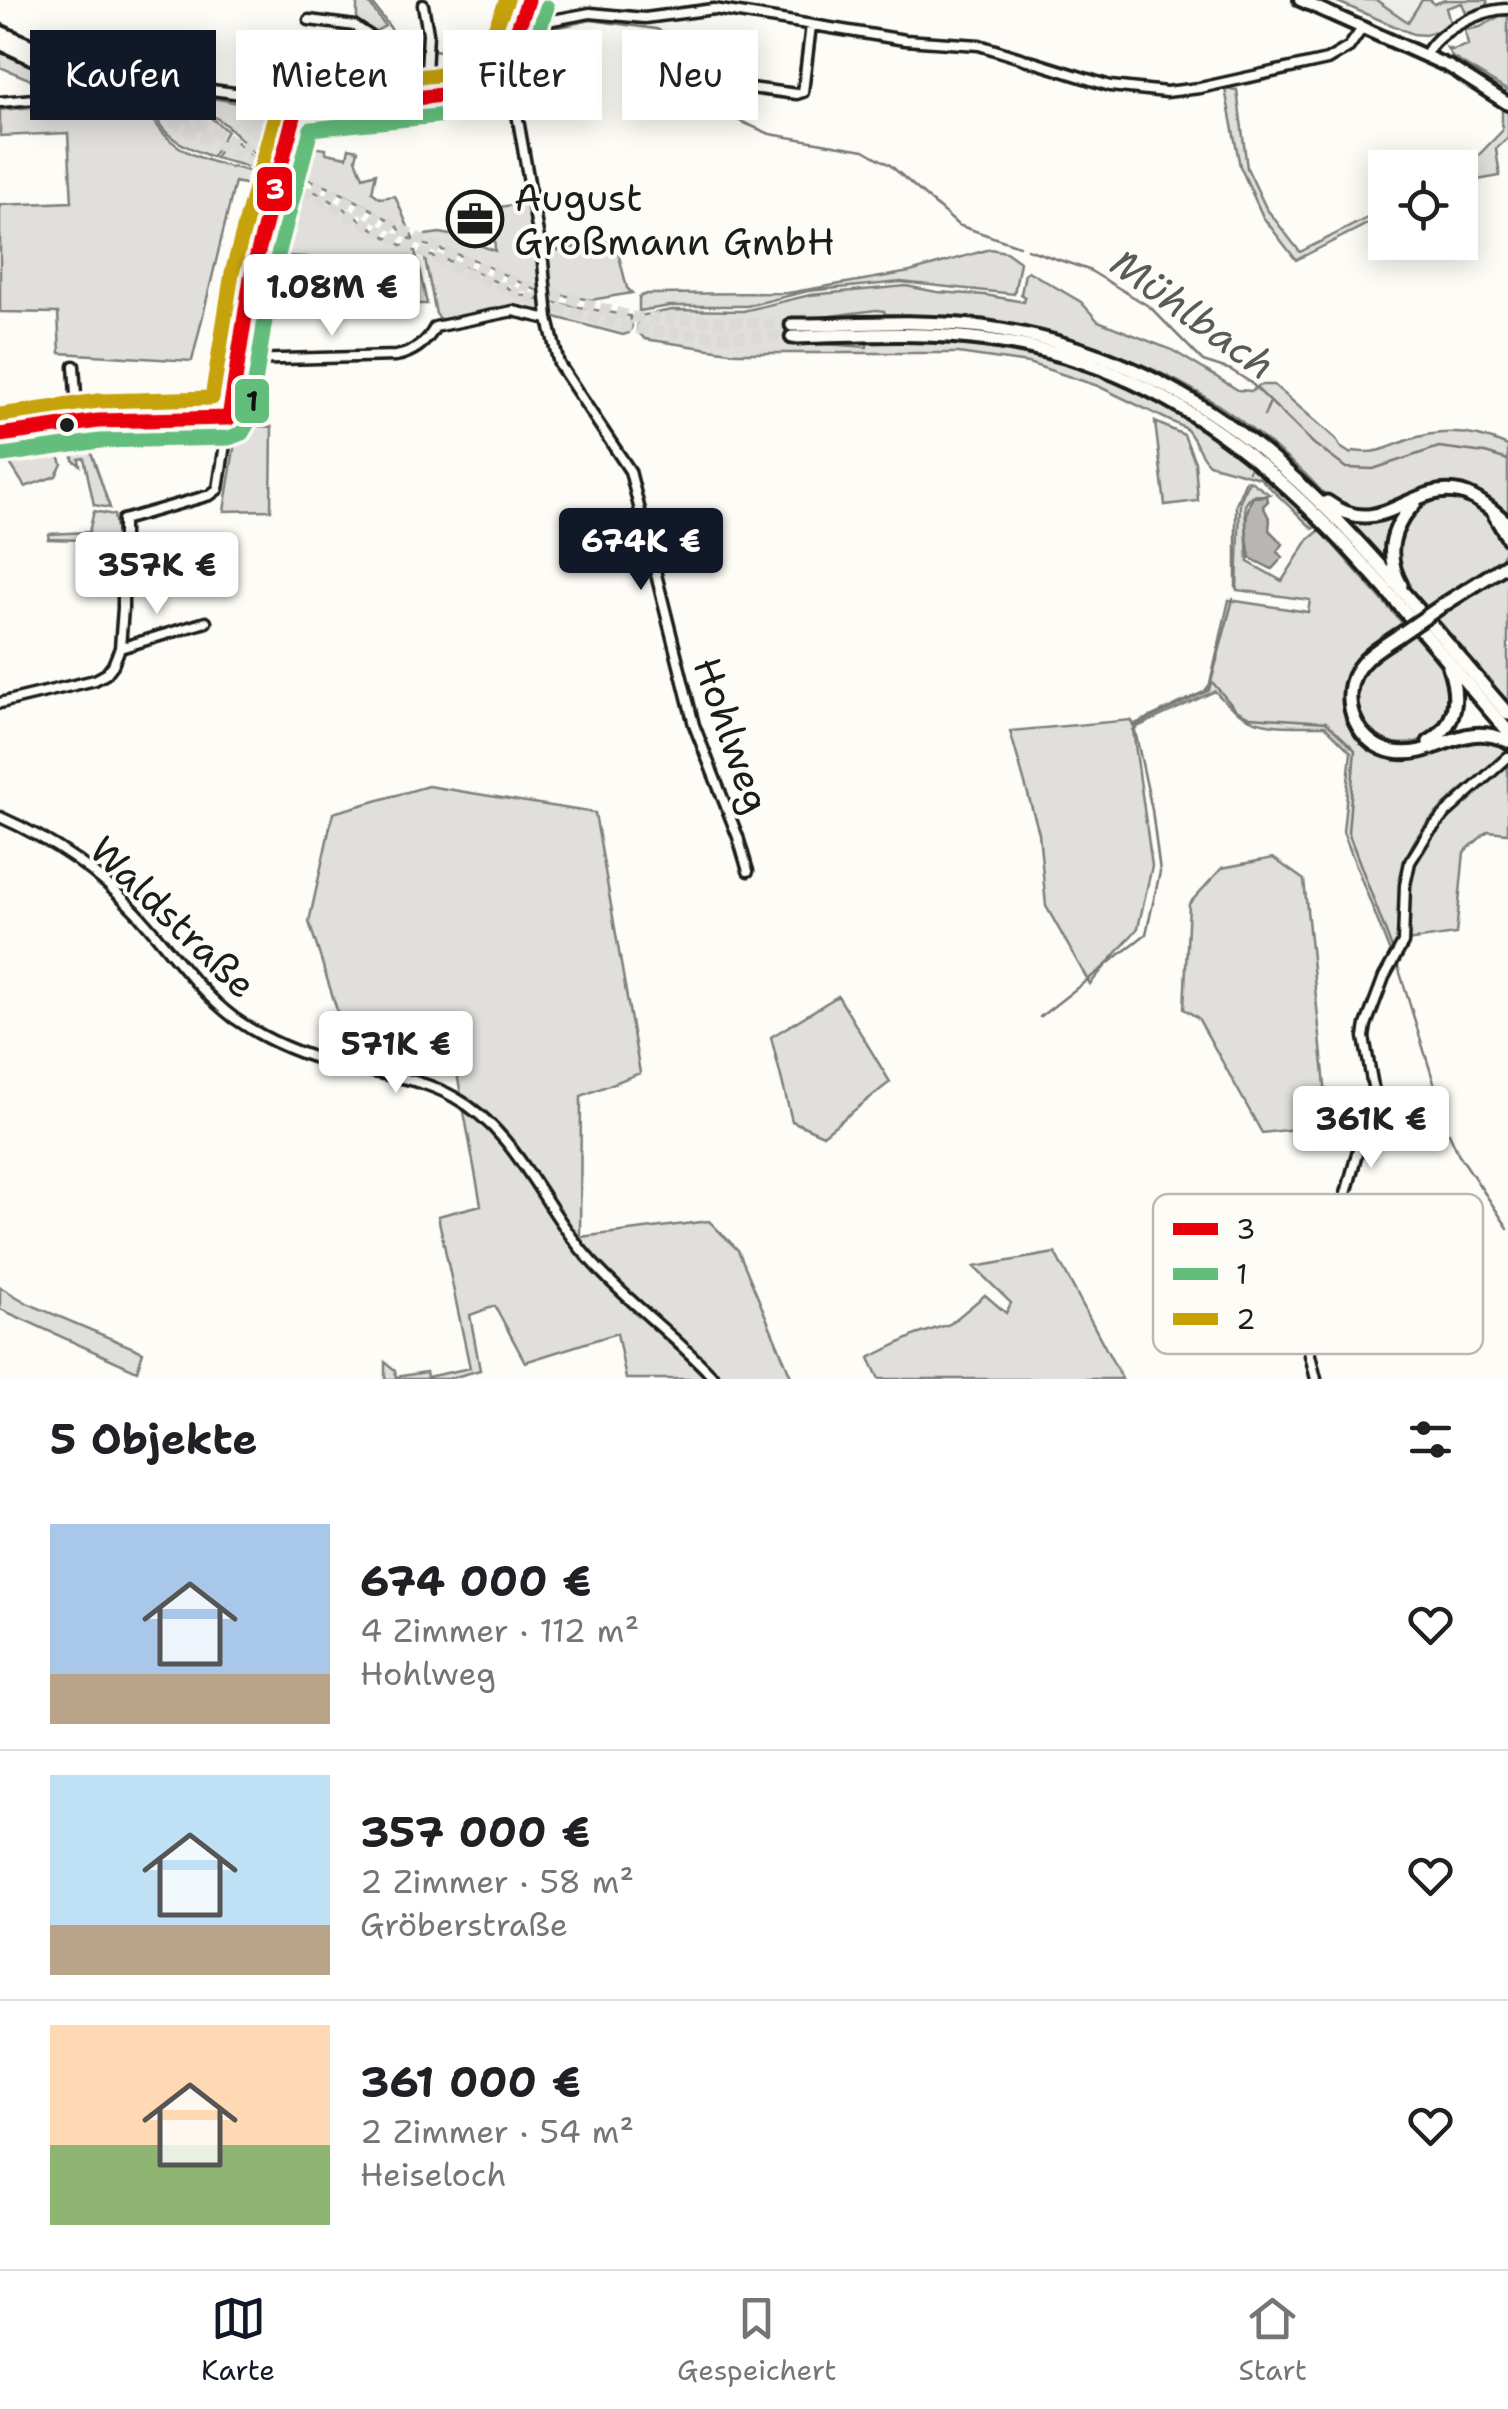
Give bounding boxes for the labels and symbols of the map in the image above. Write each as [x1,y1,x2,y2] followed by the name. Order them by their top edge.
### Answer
[255,165,294,213] line badge: 3
[265,170,285,208] text: 3
[514,172,835,267] place label: August Großmann GmbH
[445,189,505,249] office icon: August Großmann GmbH
[1100,236,1286,392] water label: Mühlbach
[240,254,424,339] pin: 1.08M €
[233,377,271,425] line badge: 1
[246,382,258,420] text: 1
[57,415,77,435] unlabelled marker
[560,508,722,593] pin: 674K €
[76,532,238,617] pin: 357K €
[682,650,782,820] street label: Hohlweg
[79,825,267,1009] street label: Waldstraße
[315,1011,477,1096] pin: 571K €
[1290,1086,1452,1171] pin: 361K €
[1153,1194,1483,1354] legend
[1236,1210,1256,1248] text: 3
[1236,1255,1248,1293] text: 1
[1236,1300,1256,1338] text: 2

